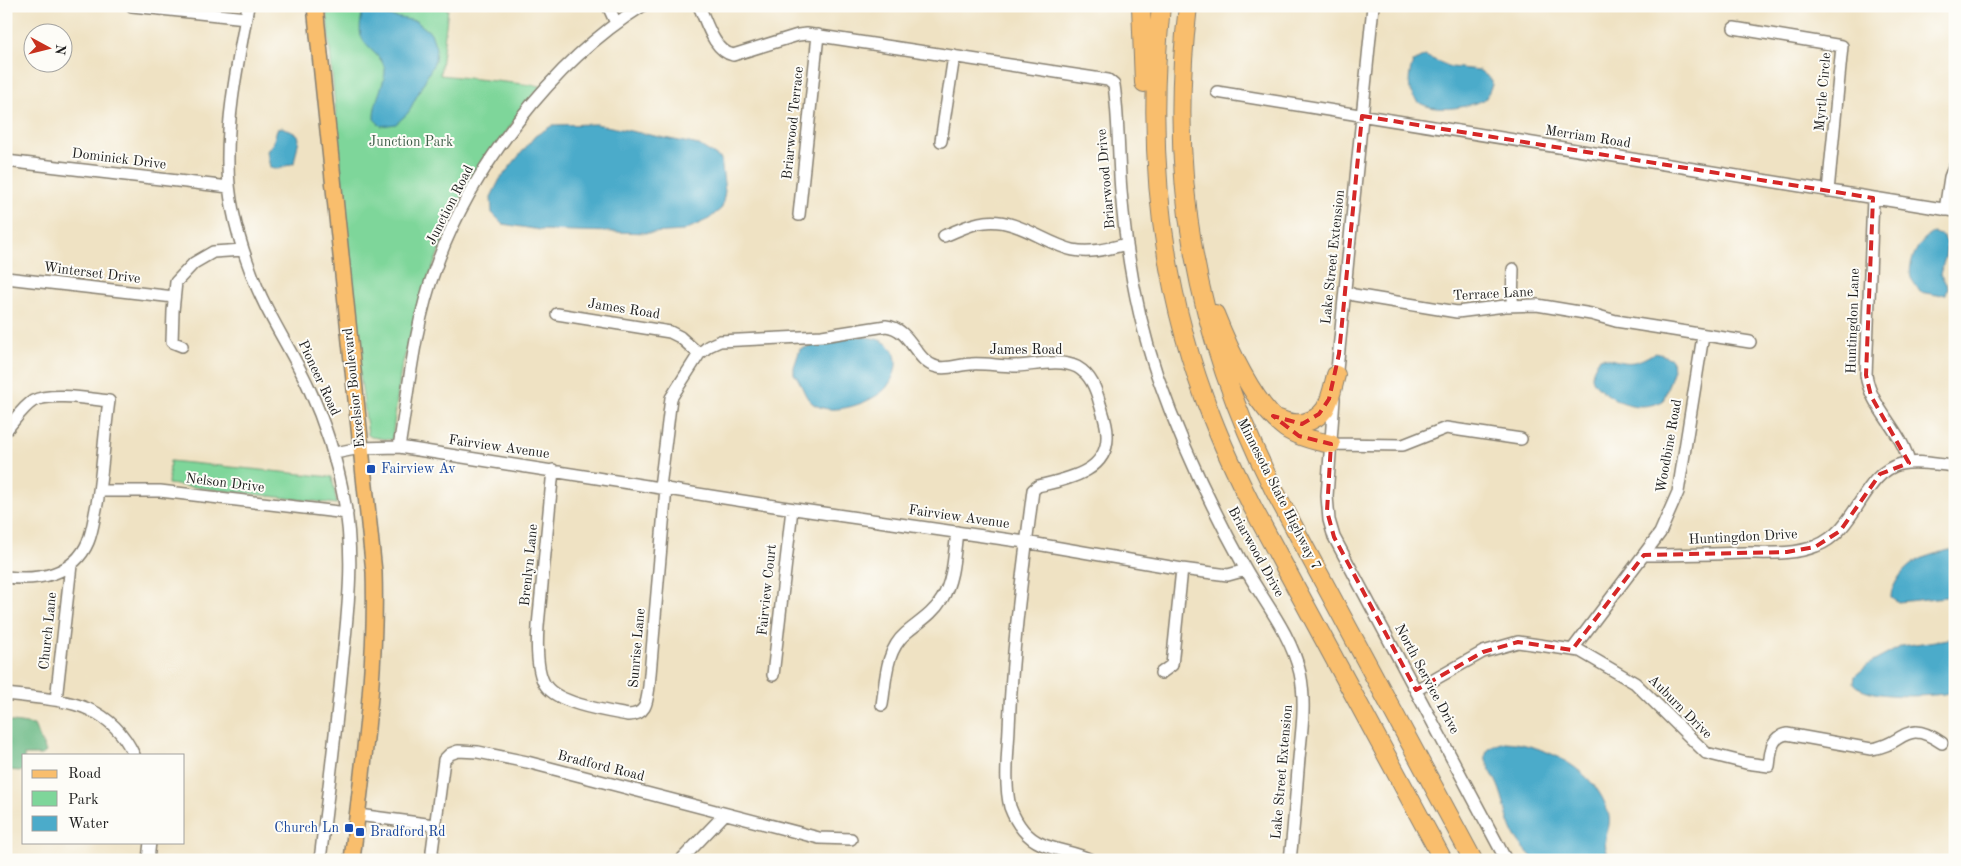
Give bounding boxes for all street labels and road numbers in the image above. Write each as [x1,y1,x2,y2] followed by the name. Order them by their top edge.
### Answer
[1813,52,1833,132] street label: Myrtle Circle
[780,66,806,180] street label: Briarwood Terrace
[1544,123,1632,151] street label: Merriam Road
[1095,128,1117,230] street label: Briarwood Drive
[71,146,167,172] street label: Dominick Drive
[424,163,476,247] street label: Junction Road
[1319,189,1347,325] street label: Lake Street Extension
[43,260,141,286] street label: Winterset Drive
[1844,268,1862,374] street label: Huntingdon Lane
[1452,285,1534,303] street label: Terrace Lane
[587,296,661,322] street label: James Road
[341,327,367,449] street label: Excelsior Boulevard
[295,338,343,418] street label: Pioneer Road
[989,343,1063,357] street label: James Road
[1654,398,1684,494] street label: Woodbine Road
[1235,416,1323,572] street label: Minnesota State Highway 7
[448,433,550,461] street label: Fairview Avenue
[185,471,265,495] street label: Nelson Drive
[908,503,1010,531] street label: Fairview Avenue
[1225,505,1287,599] street label: Briarwood Drive
[518,523,540,607] street label: Brenlyn Lane
[1688,527,1798,547] street label: Huntingdon Drive
[755,543,779,636] street label: Fairview Court
[37,591,59,671] street label: Church Lane
[627,608,647,688] street label: Sunrise Lane
[1392,622,1462,736] street label: North Service Drive
[1645,672,1715,742] street label: Auburn Drive
[1269,704,1295,840] street label: Lake Street Extension
[556,748,646,784] street label: Bradford Road

